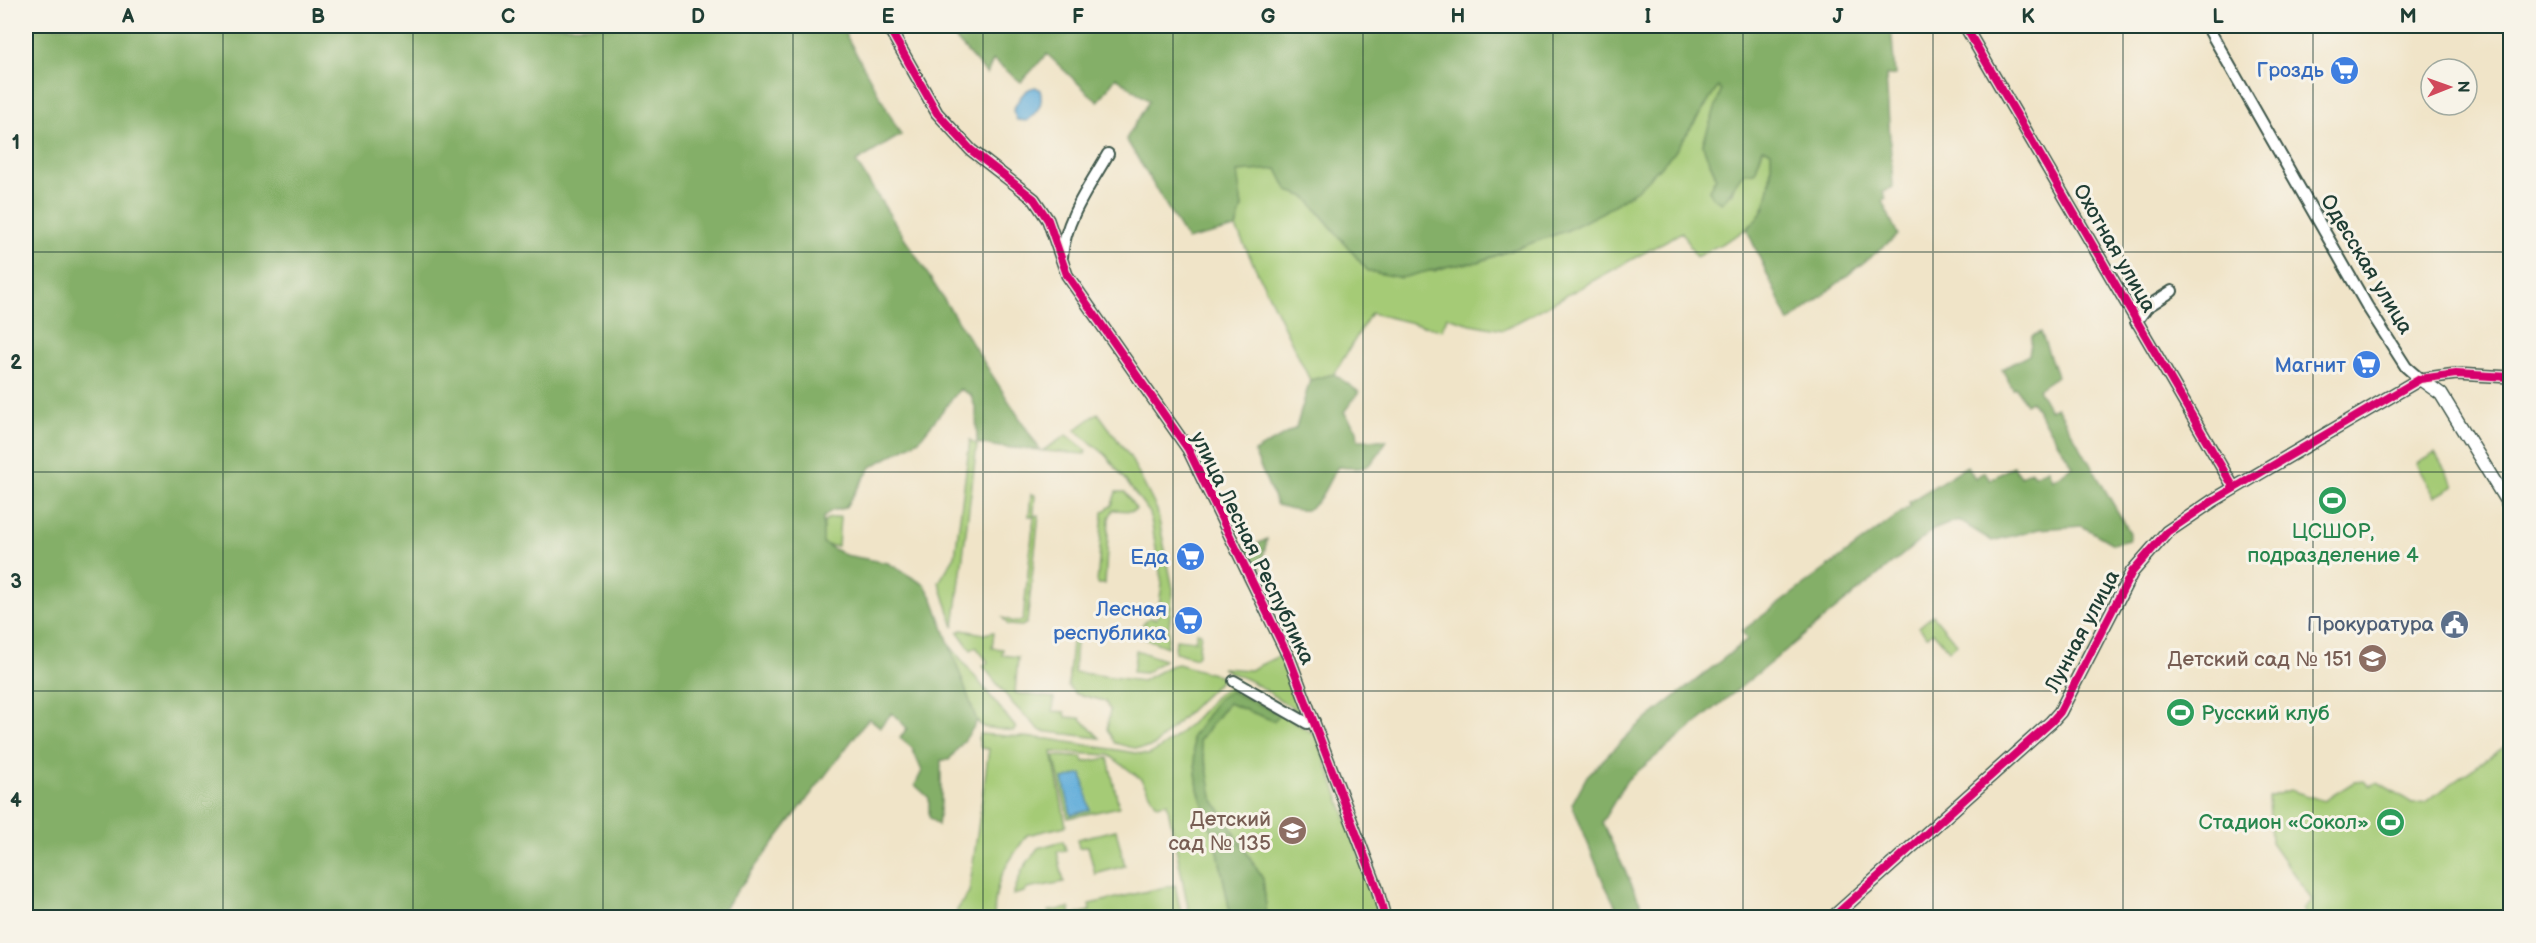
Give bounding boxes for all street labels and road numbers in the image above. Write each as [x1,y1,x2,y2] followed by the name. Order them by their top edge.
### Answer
[2068,179,2162,318] street label: Охотная улица
[2315,190,2418,339] street label: Одесская улица
[1185,428,1320,669] street label: улица Лесная Республика
[2039,565,2125,697] street label: Лунная улица

